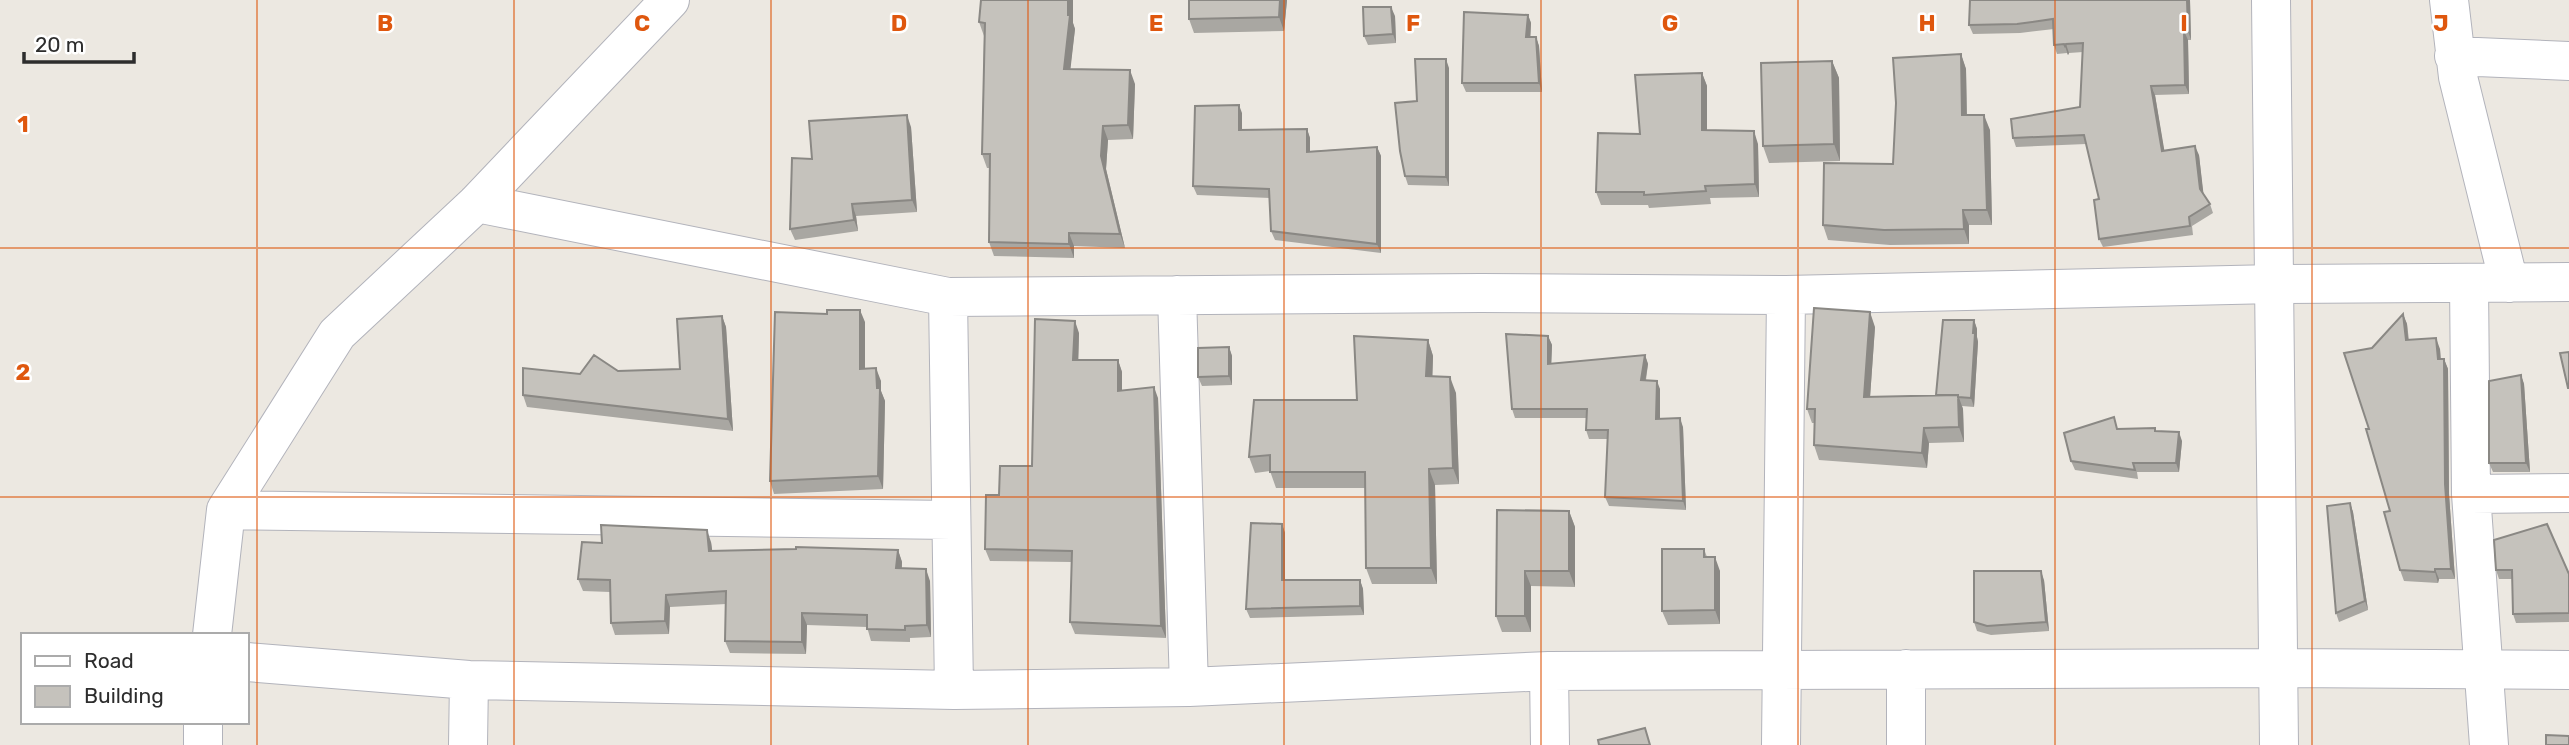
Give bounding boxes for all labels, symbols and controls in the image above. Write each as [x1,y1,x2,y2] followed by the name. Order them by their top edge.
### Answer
[377,9,393,37] text: B
[634,9,650,37] text: C
[891,9,907,37] text: D
[1149,9,1163,37] text: E
[1406,9,1420,37] text: F
[1662,9,1678,37] text: G
[1918,9,1936,37] text: H
[2180,9,2188,37] text: I
[2433,9,2449,37] text: J
[24,21,135,65] scale bar
[35,32,84,57] text: 20 m
[17,110,29,138] text: 1
[16,358,30,386] text: 2
[21,633,248,724] legend
[84,648,134,673] text: Road
[84,683,164,708] text: Building

